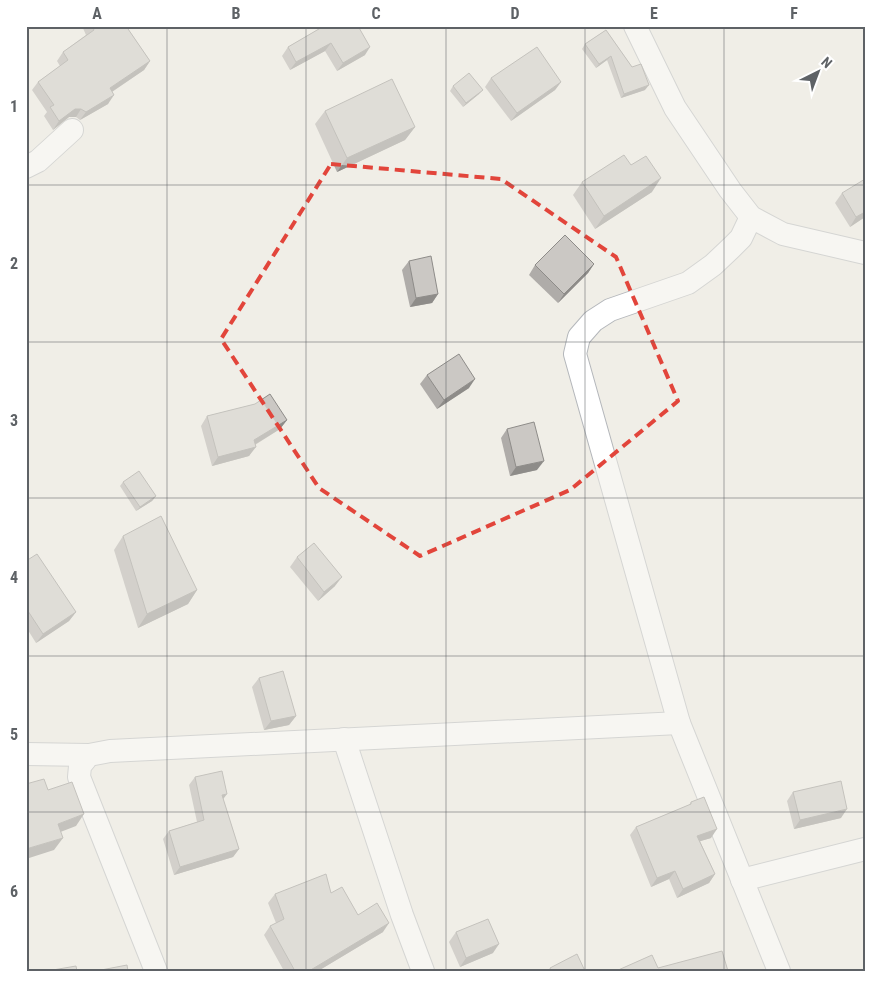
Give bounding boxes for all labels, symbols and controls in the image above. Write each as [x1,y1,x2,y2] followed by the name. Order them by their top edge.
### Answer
[92,4,102,23] text: A
[232,4,241,23] text: B
[371,4,381,23] text: C
[510,4,520,23] text: D
[650,4,658,23] text: E
[790,4,798,23] text: F
[794,48,844,98] north arrow
[818,54,835,71] text: N
[10,97,18,116] text: 1
[10,254,18,273] text: 2
[10,411,18,430] text: 3
[10,568,18,587] text: 4
[10,725,18,744] text: 5
[10,882,18,901] text: 6

